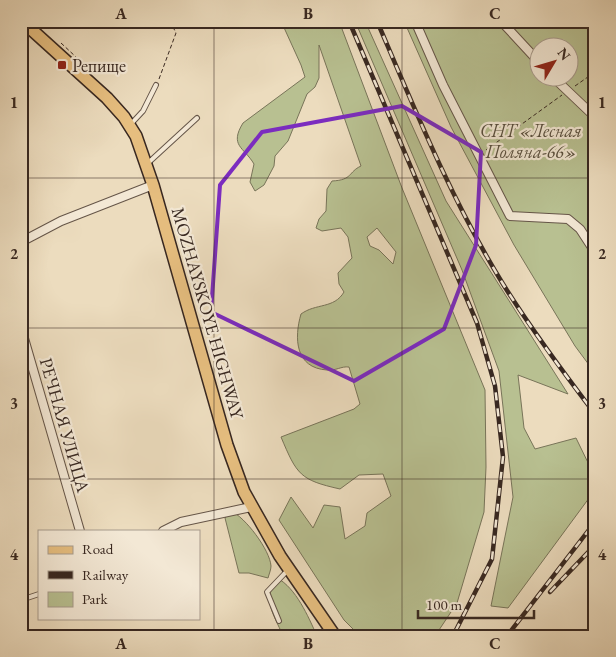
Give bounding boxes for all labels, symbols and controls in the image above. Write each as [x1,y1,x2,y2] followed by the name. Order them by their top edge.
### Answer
[114,3,127,24] text: A
[303,3,313,24] text: B
[489,3,501,24] text: C
[528,38,578,88] north arrow
[554,44,575,65] text: N
[72,54,126,77] place label: Репище
[56,59,68,71] marker: Репище
[10,92,18,113] text: 1
[598,92,606,113] text: 1
[480,119,582,163] park label: СНТ «Лесная Поляна-66»
[167,205,250,423] street label: MOZHAYSKOYE HIGHWAY
[10,243,19,264] text: 2
[598,243,607,264] text: 2
[35,355,95,495] street label: РЕЧНАЯ УЛИЦА
[10,393,18,414] text: 3
[598,393,606,414] text: 3
[38,530,200,620] legend
[82,539,114,558] text: Road
[10,544,19,565] text: 4
[598,544,607,565] text: 4
[82,565,129,584] text: Railway
[418,587,535,619] scale bar
[82,589,109,608] text: Park
[426,595,463,614] text: 100 m
[114,633,127,654] text: A
[303,633,313,654] text: B
[489,633,501,654] text: C

